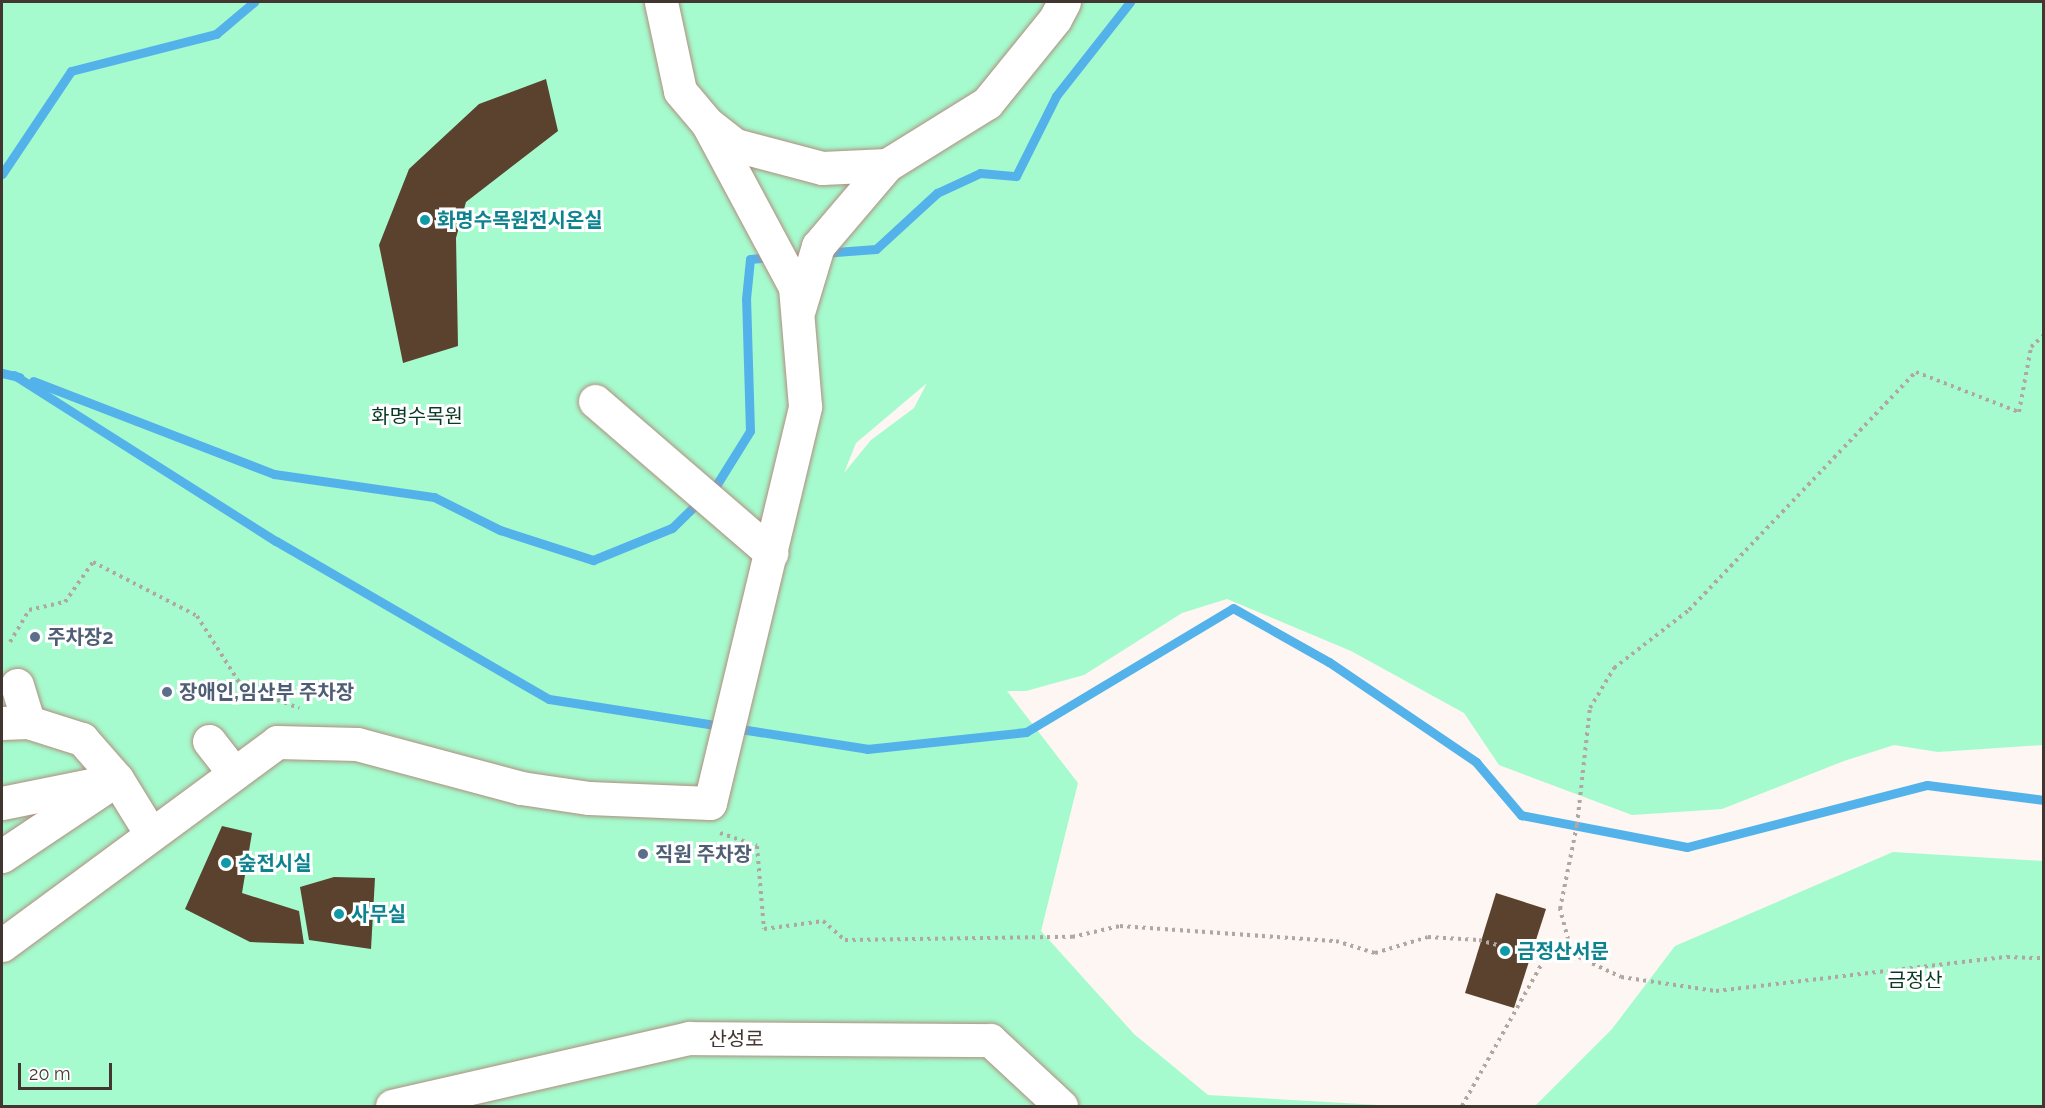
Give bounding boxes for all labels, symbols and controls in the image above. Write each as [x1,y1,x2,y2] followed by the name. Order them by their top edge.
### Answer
[437,208,603,232] place label: 화명수목원전시온실
[418,213,432,227] marker: 화명수목원전시온실
[371,404,463,428] park label: 화명수목원
[47,625,113,649] place label: 주차장2
[28,630,42,644] marker: 주차장2
[179,680,354,704] place label: 장애인,임산부 주차장
[160,685,174,699] marker: 장애인,임산부 주차장
[655,842,752,866] place label: 직원 주차장
[636,847,650,861] marker: 직원 주차장
[238,851,312,875] place label: 숲전시실
[219,856,233,870] marker: 숲전시실
[351,902,406,926] place label: 사무실
[332,907,346,921] marker: 사무실
[1517,939,1609,963] place label: 금정산서문
[1498,944,1512,958] marker: 금정산서문
[1887,968,1943,992] park label: 금정산
[708,1027,764,1051] street label: 산성로
[21,1051,116,1089] scale bar
[29,1063,71,1084] text: 20 m

